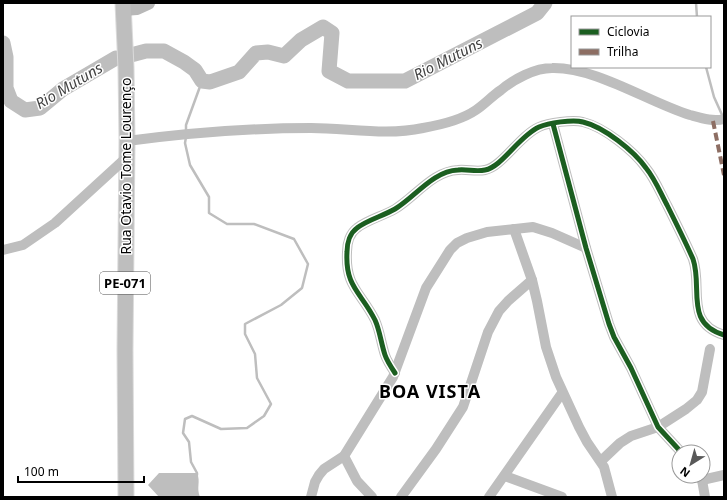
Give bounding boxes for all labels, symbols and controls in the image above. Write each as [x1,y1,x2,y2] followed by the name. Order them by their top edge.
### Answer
[571,16,711,68] legend
[607,23,649,40] text: Ciclovia
[410,32,486,84] water label: Rio Mutuns
[607,43,638,60] text: Trilha
[31,57,106,113] water label: Rio Mutuns
[116,77,135,255] street label: Rua Otavio Tome Lourenço
[100,272,150,294] road number: PE-071
[379,379,481,403] district label: BOA VISTA
[671,444,711,484] north arrow
[18,458,144,484] scale bar
[24,463,59,480] text: 100 m
[677,464,693,481] text: N

